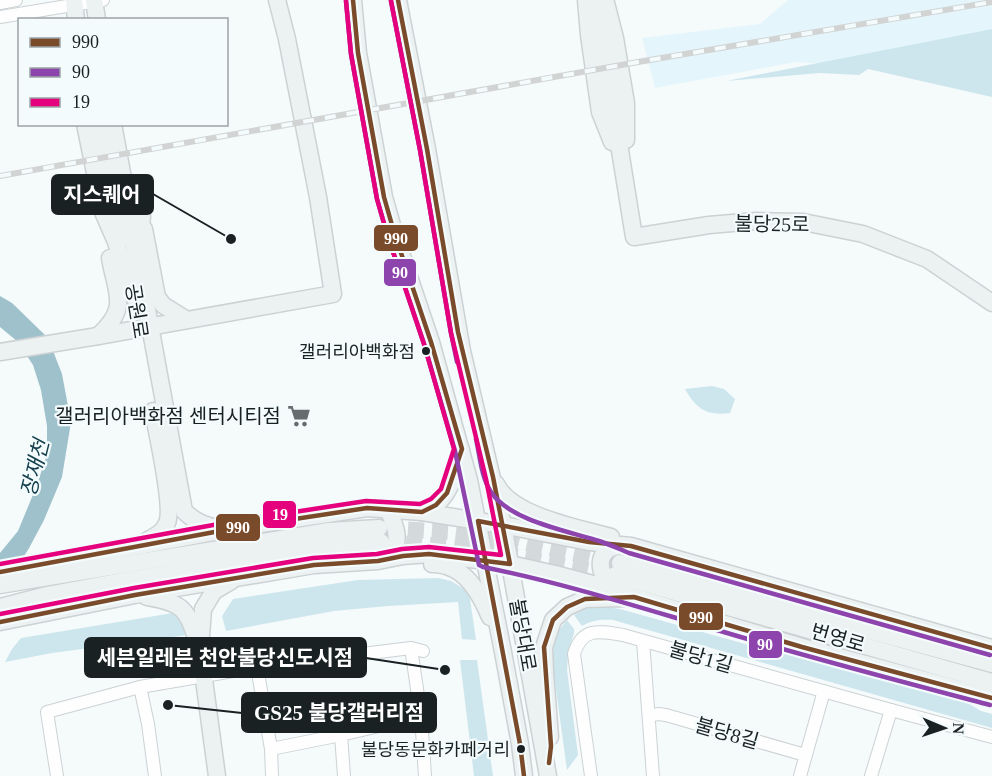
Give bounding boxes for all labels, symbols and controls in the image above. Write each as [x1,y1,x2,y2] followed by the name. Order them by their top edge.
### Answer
[18,18,228,126] legend
[72,32,99,52] text: 990
[72,62,90,82] text: 90
[72,92,90,112] text: 19
[52,175,153,214] callout: 지스퀘어
[63,183,141,207] text: 지스퀘어
[734,212,810,236] street label: 불당25로
[373,224,419,252] line badge: 990
[384,230,408,247] text: 990
[383,258,417,287] line badge: 90
[392,264,408,281] text: 90
[122,282,152,340] street label: 공원로
[299,342,415,362] place label: 갤러리아백화점
[420,345,432,357] marker: 갤러리아백화점
[286,403,312,429] supermarket icon: 갤러리아백화점 센터시티점
[55,405,281,427] place label: 갤러리아백화점 센터시티점
[16,434,54,499] water label: 장재천
[262,500,297,529] line badge: 19
[272,506,288,523] text: 19
[215,513,261,542] line badge: 990
[226,519,250,536] text: 990
[506,597,540,673] street label: 불당대로
[678,602,724,631] line badge: 990
[689,609,713,626] text: 990
[808,620,868,656] street label: 번영로
[748,630,783,659] line badge: 90
[757,636,773,653] text: 90
[667,637,735,677] street label: 불당1길
[85,638,366,677] callout: 세븐일레븐 천안불당신도시점
[97,646,353,670] text: 세븐일레븐 천안불당신도시점
[242,693,436,732] callout: GS25 불당갤러리점
[914,698,974,758] north arrow
[254,701,424,725] text: GS25 불당갤러리점
[693,713,761,753] street label: 불당8길
[950,722,967,735] text: N
[361,740,510,760] place label: 불당동문화카페거리
[515,743,527,755] marker: 불당동문화카페거리

